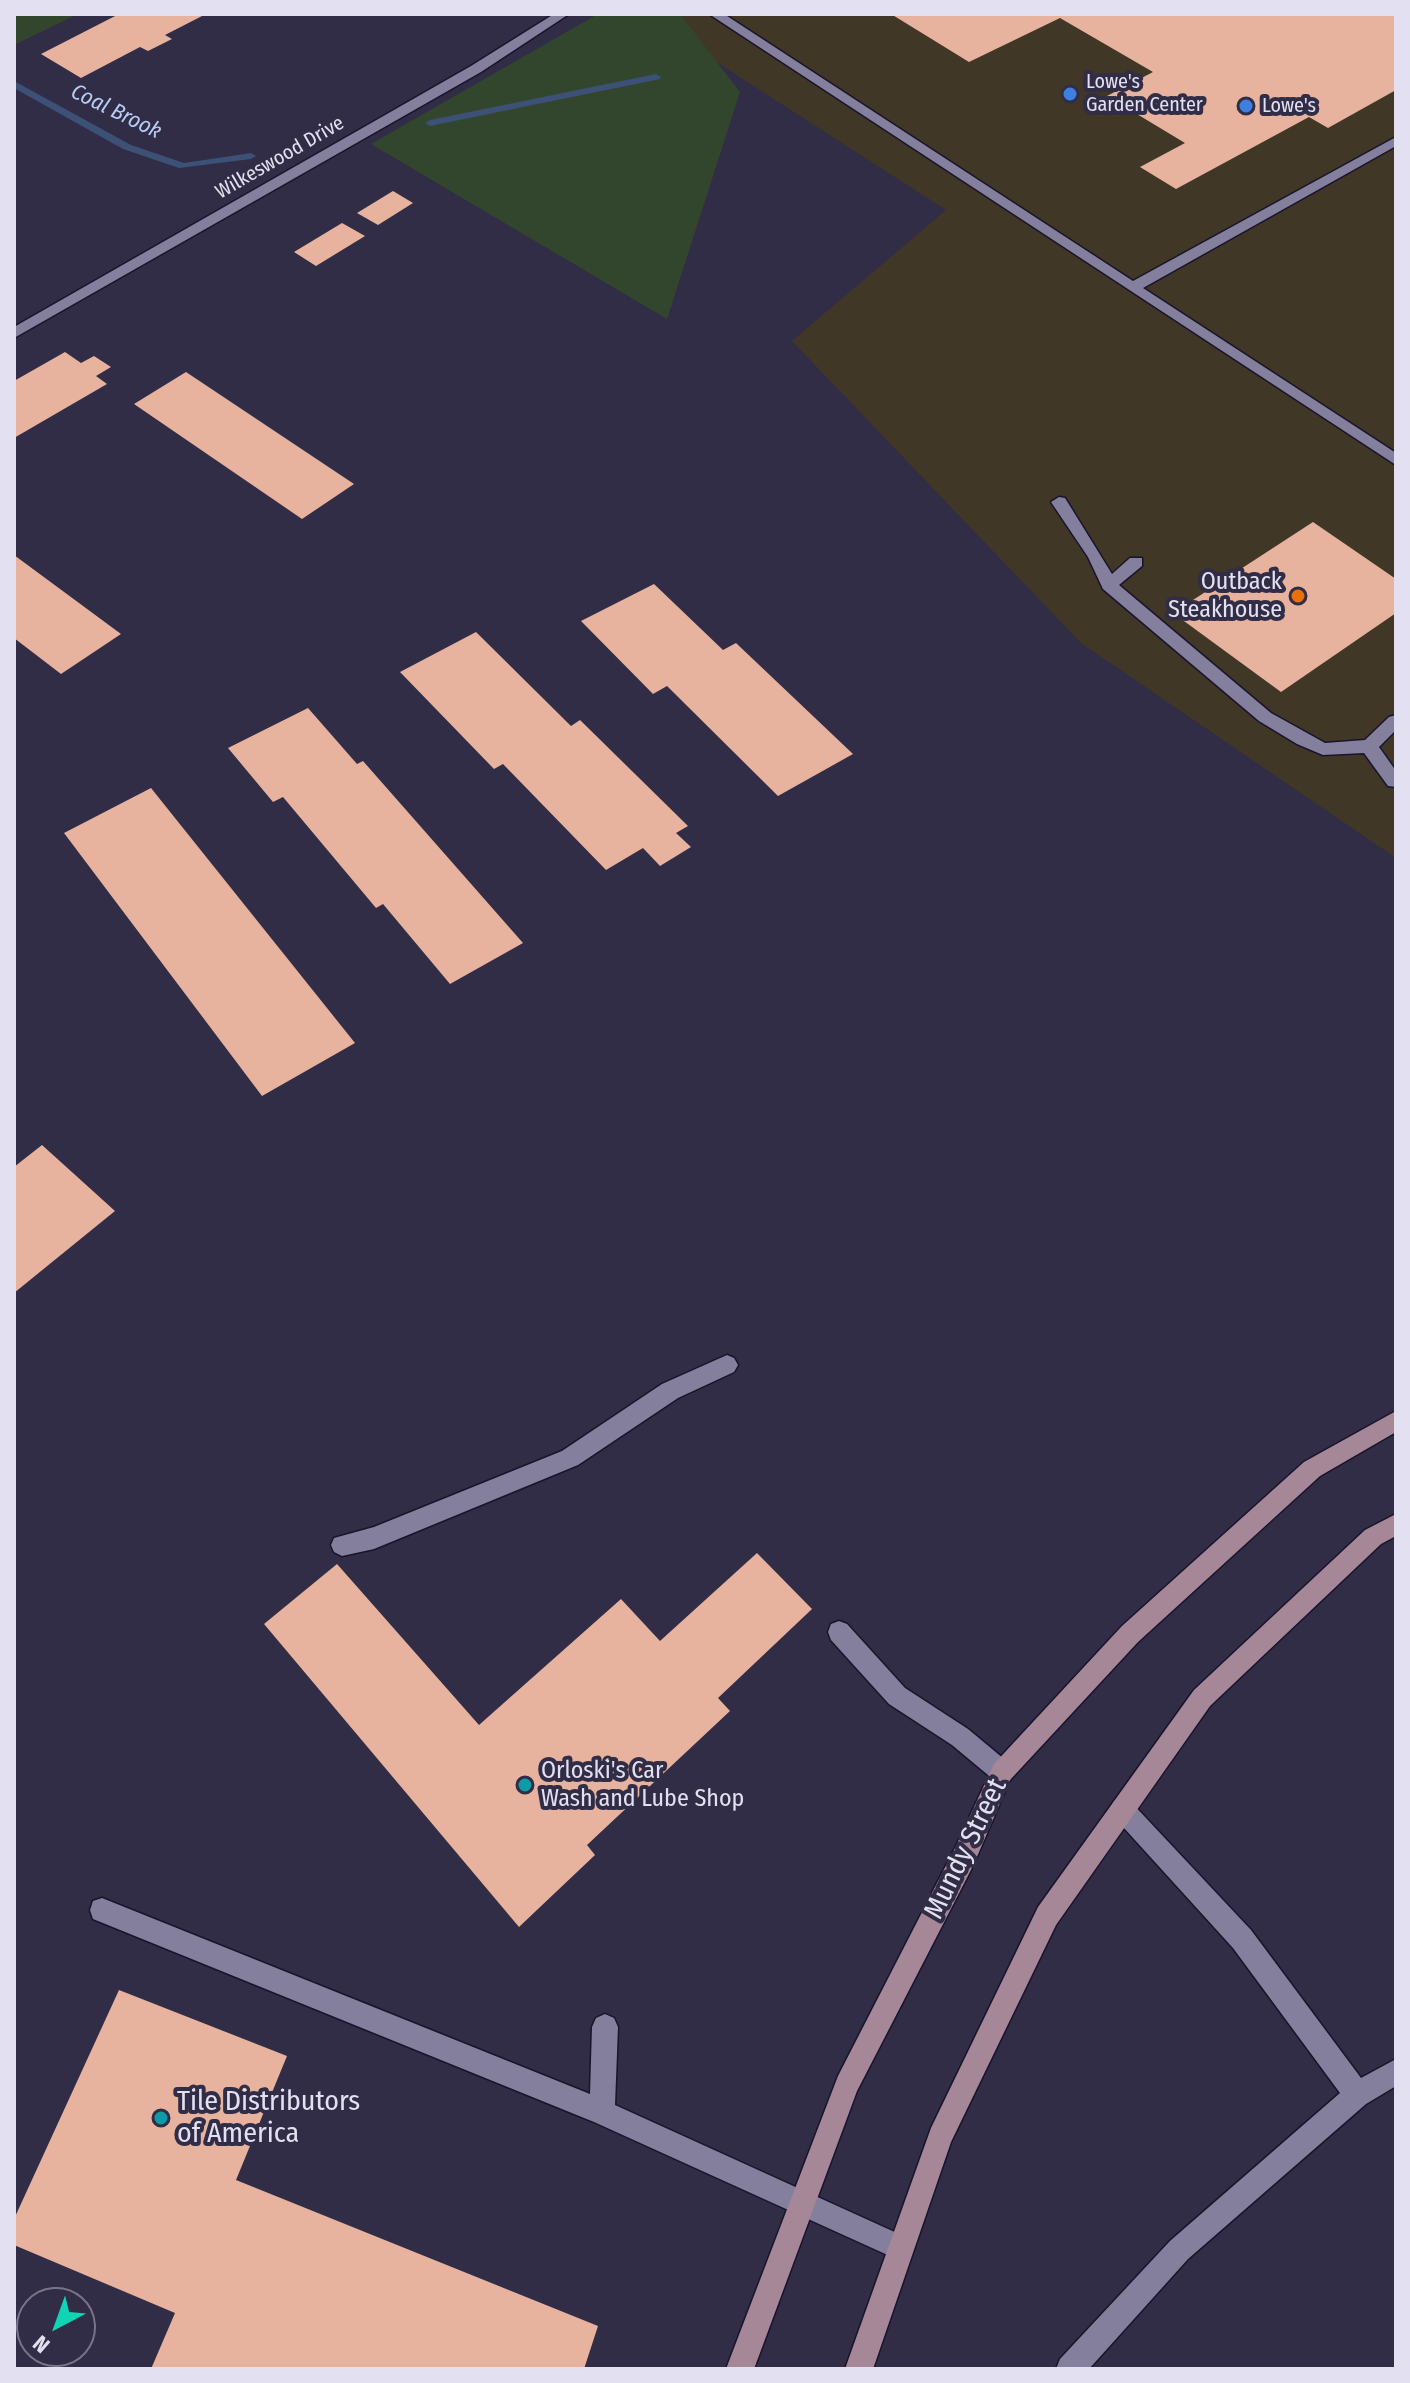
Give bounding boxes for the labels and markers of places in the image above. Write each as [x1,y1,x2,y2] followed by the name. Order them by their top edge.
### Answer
[1086,70,1203,117] place label: Lowe's Garden Center
[1061,85,1079,103] marker: Lowe's Garden Center
[1262,94,1316,118] place label: Lowe's
[1237,97,1255,115] marker: Lowe's
[1168,568,1282,624] place label: Outback Steakhouse
[1289,587,1307,605] marker: Outback Steakhouse
[541,1757,744,1813] place label: Orloski's Car Wash and Lube Shop
[516,1776,534,1794] marker: Orloski's Car Wash and Lube Shop
[177,2085,360,2151] place label: Tile Distributors of America
[152,2109,170,2127] marker: Tile Distributors of America

